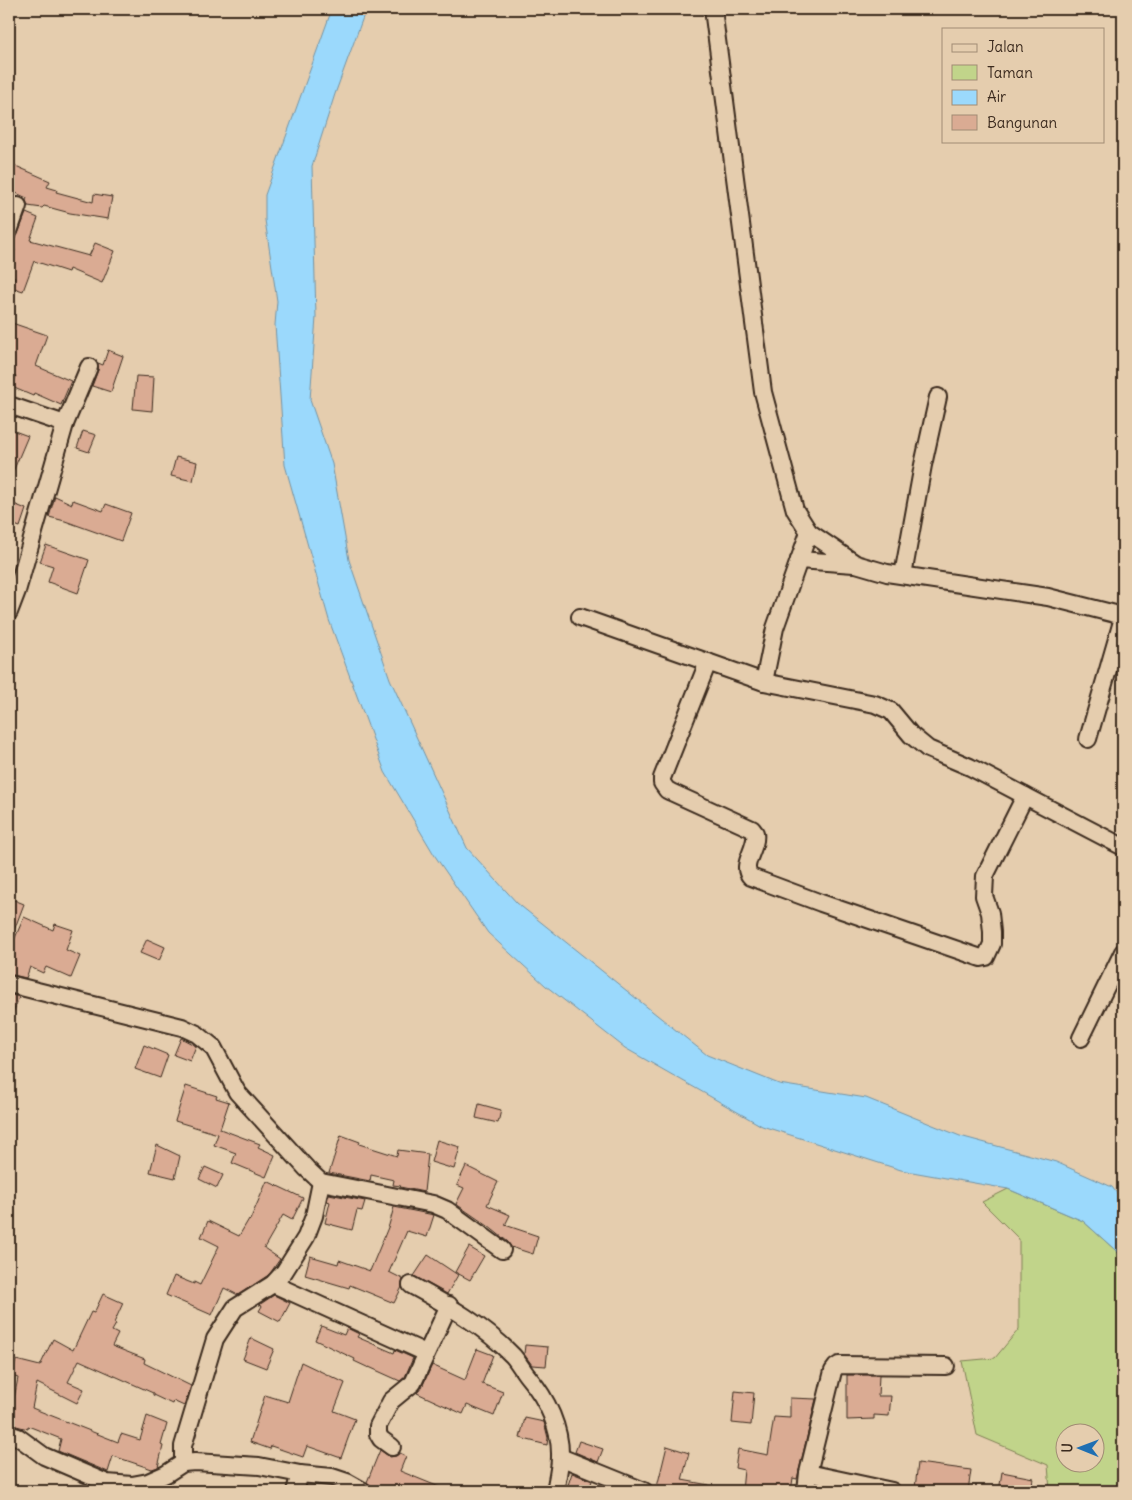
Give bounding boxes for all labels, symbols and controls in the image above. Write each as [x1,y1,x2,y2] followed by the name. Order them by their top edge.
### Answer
[942,28,1104,142] legend
[987,37,1024,56] text: Jalan
[987,63,1033,82] text: Taman
[987,87,1006,106] text: Air
[987,113,1057,132] text: Bangunan
[1054,1422,1104,1472] north arrow
[1058,1443,1076,1453] text: U

